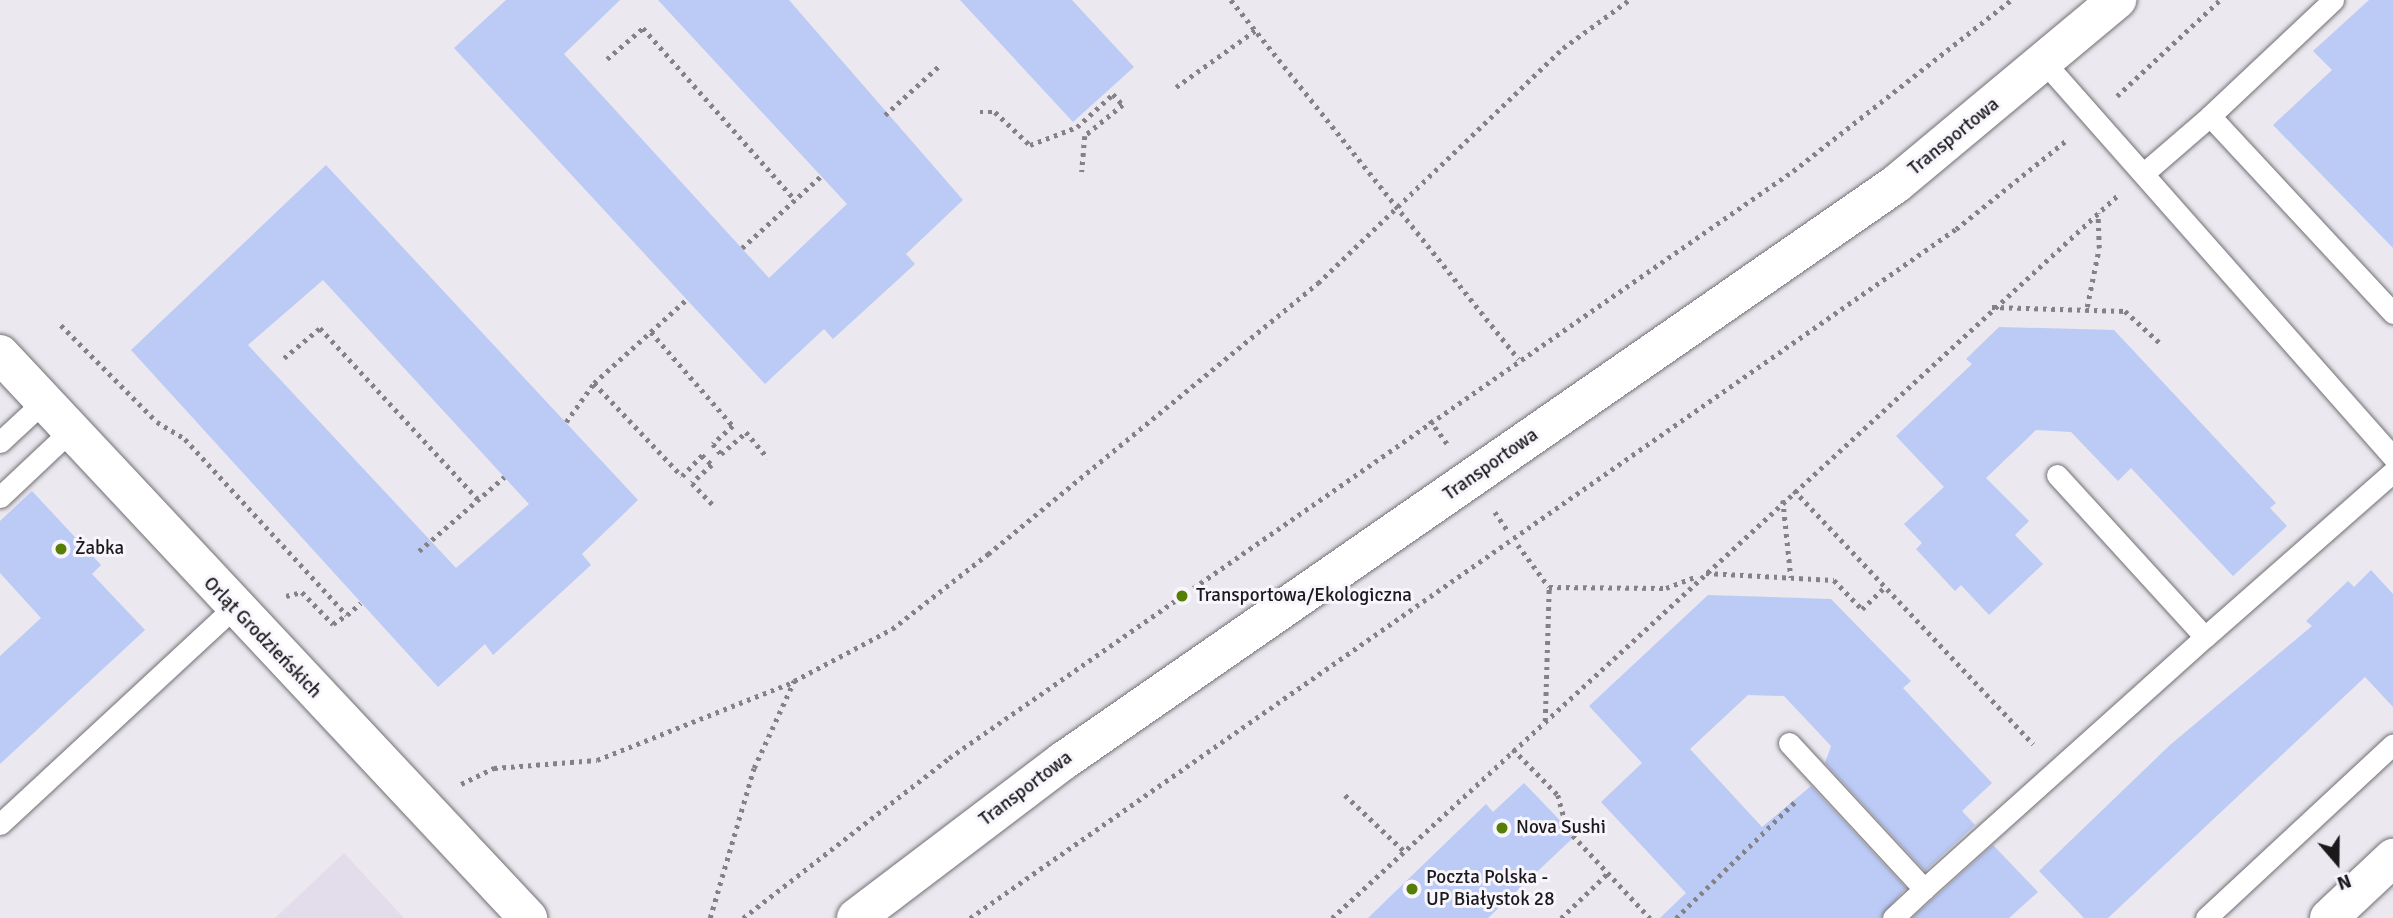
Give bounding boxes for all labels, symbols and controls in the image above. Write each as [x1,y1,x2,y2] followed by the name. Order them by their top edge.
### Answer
[1904,93,2004,181] street label: Transportowa
[1439,424,1543,506] street label: Transportowa
[75,538,124,560] place label: Żabka
[53,541,69,557] marker: Żabka
[198,573,326,703] street label: Orląt Grodzieńskich
[1196,585,1412,607] place label: Transportowa/Ekologiczna
[1174,588,1190,604] marker: Transportowa/Ekologiczna
[975,747,1077,831] street label: Transportowa
[1516,817,1606,839] place label: Nova Sushi
[1494,820,1510,836] marker: Nova Sushi
[2302,827,2372,897] north arrow
[1426,867,1554,911] place label: Poczta Polska - UP Białystok 28
[2334,868,2354,895] text: N
[1404,881,1420,897] marker: Poczta Polska - UP Białystok 28

